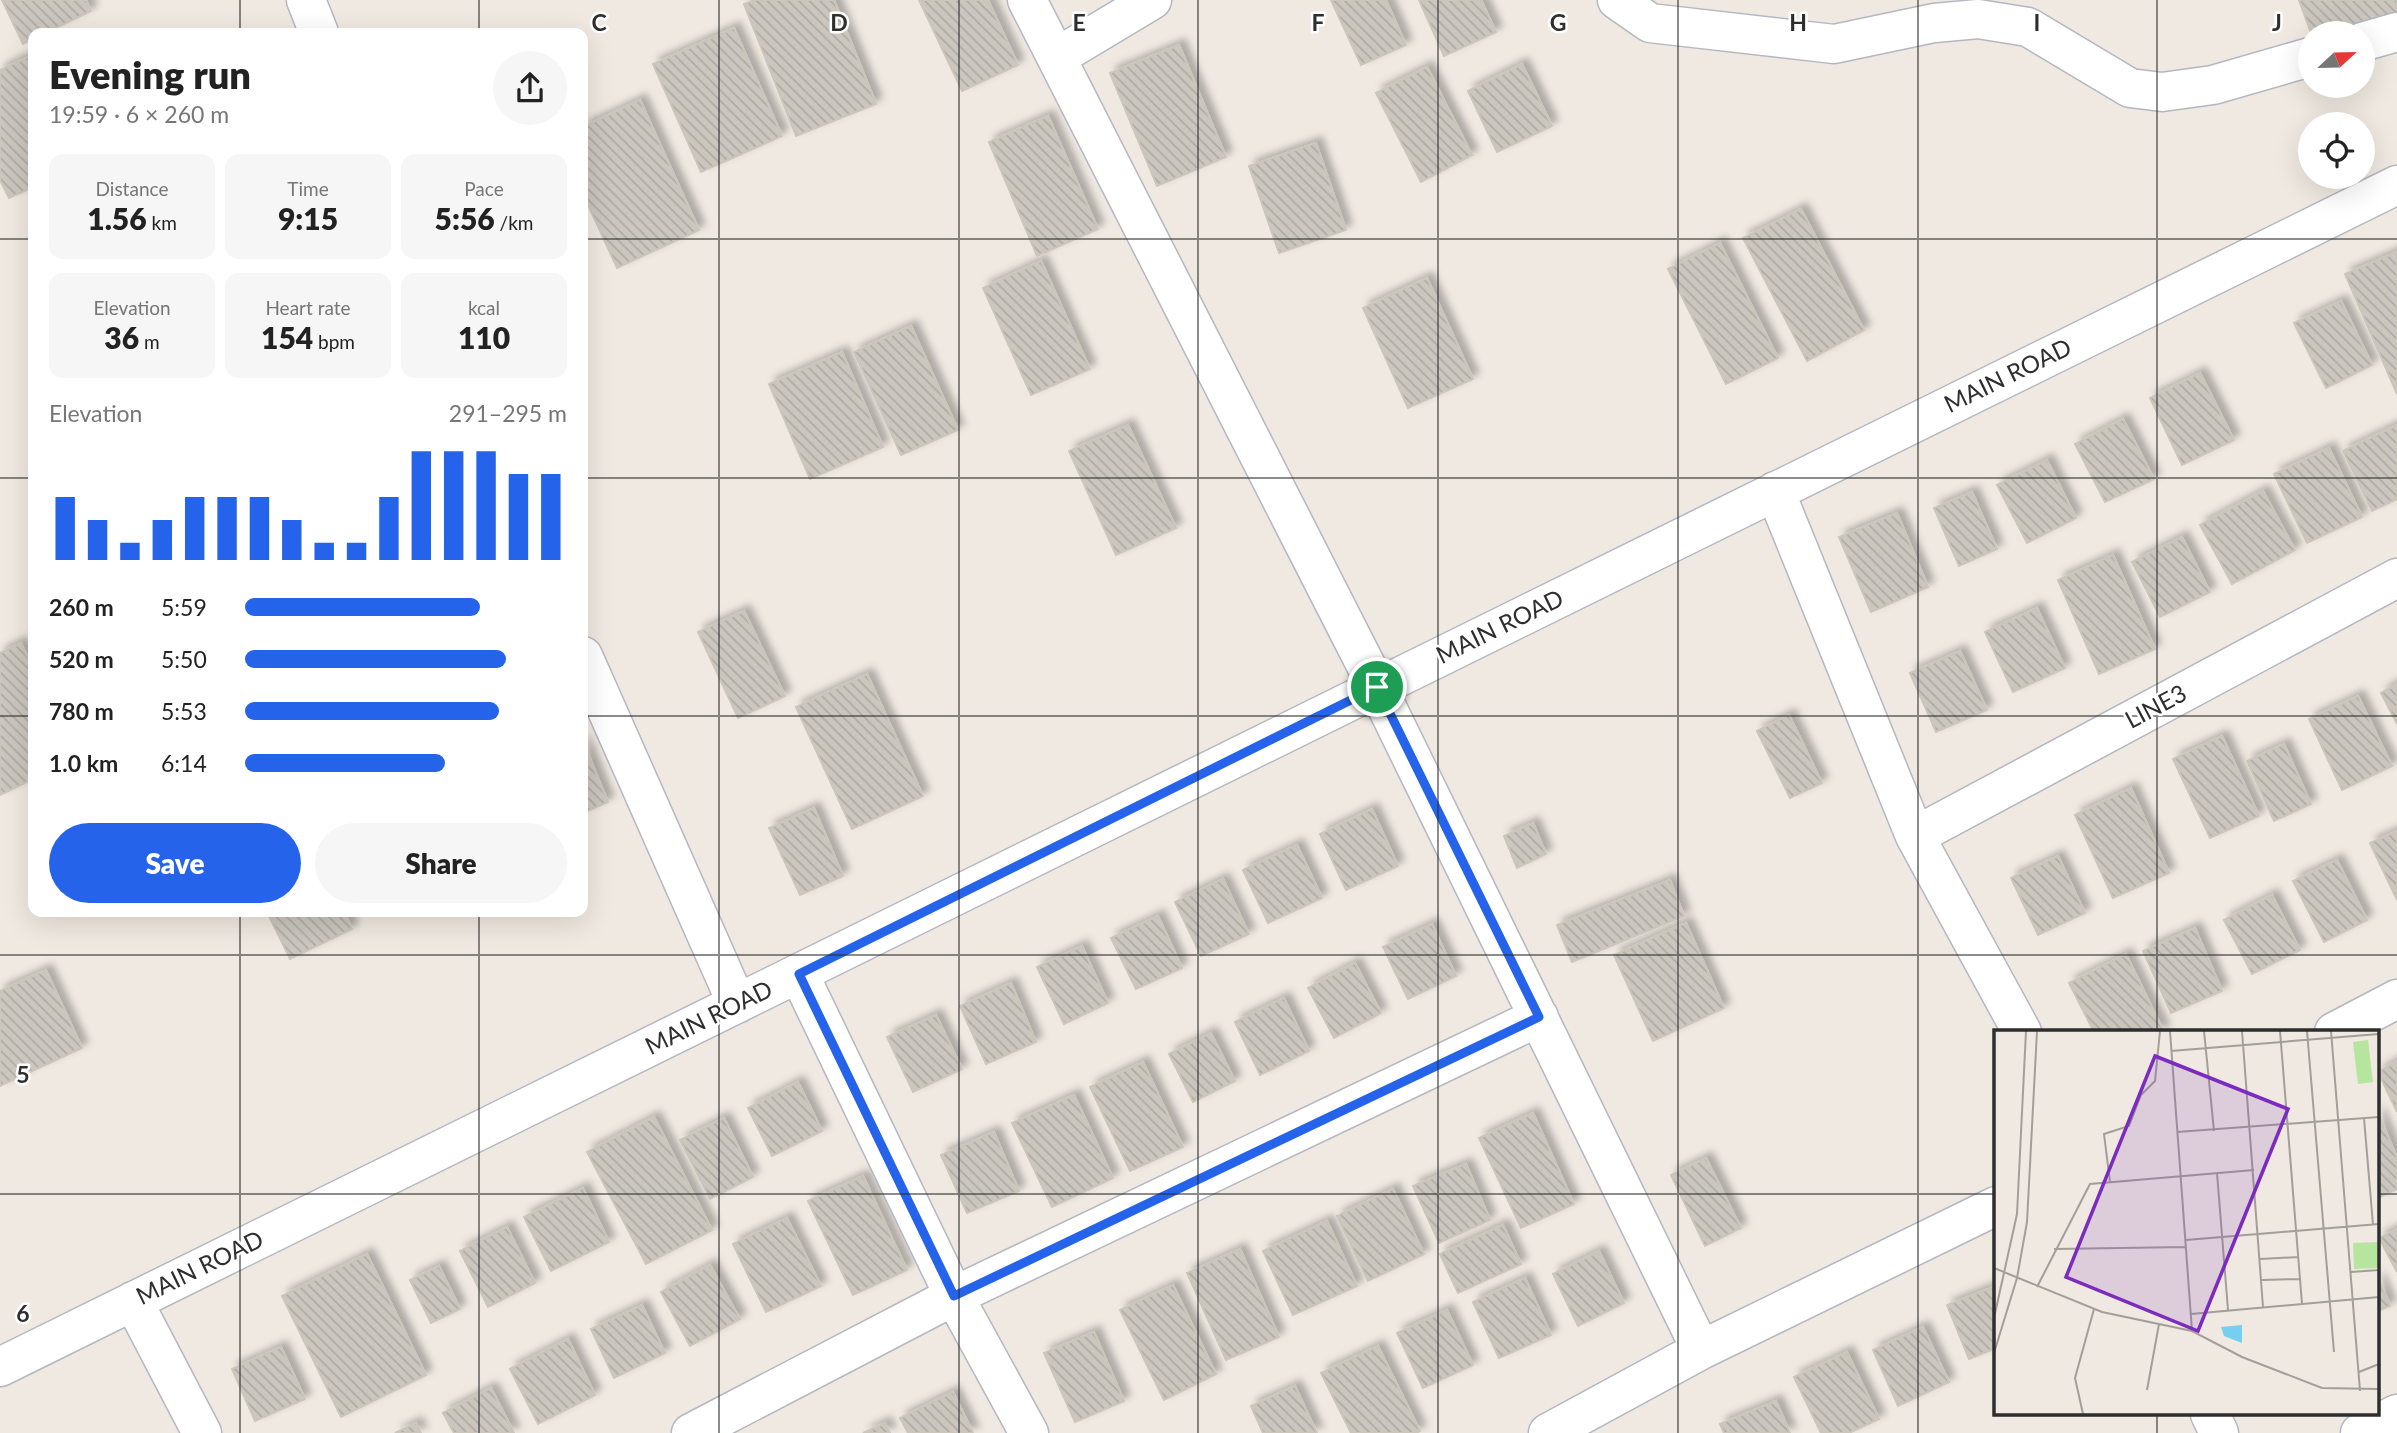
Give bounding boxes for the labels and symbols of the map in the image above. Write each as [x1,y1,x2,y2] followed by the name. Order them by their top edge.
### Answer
[591,8,607,36] text: C
[830,8,848,36] text: D
[1072,8,1086,36] text: E
[1311,8,1325,36] text: F
[1550,8,1566,36] text: G
[1789,8,1807,36] text: H
[2034,8,2040,36] text: I
[2272,8,2282,36] text: J
[2298,21,2375,98] north arrow
[1939,331,2076,418] street label: MAIN ROAD
[1431,582,1568,669] street label: MAIN ROAD
[1347,657,1407,717] pin
[2120,678,2191,734] street label: LINE3
[640,973,777,1060] street label: MAIN ROAD
[1994,1030,2380,1416] inset map
[16,1060,30,1088] text: 5
[131,1223,268,1310] street label: MAIN ROAD
[16,1299,30,1327] text: 6

